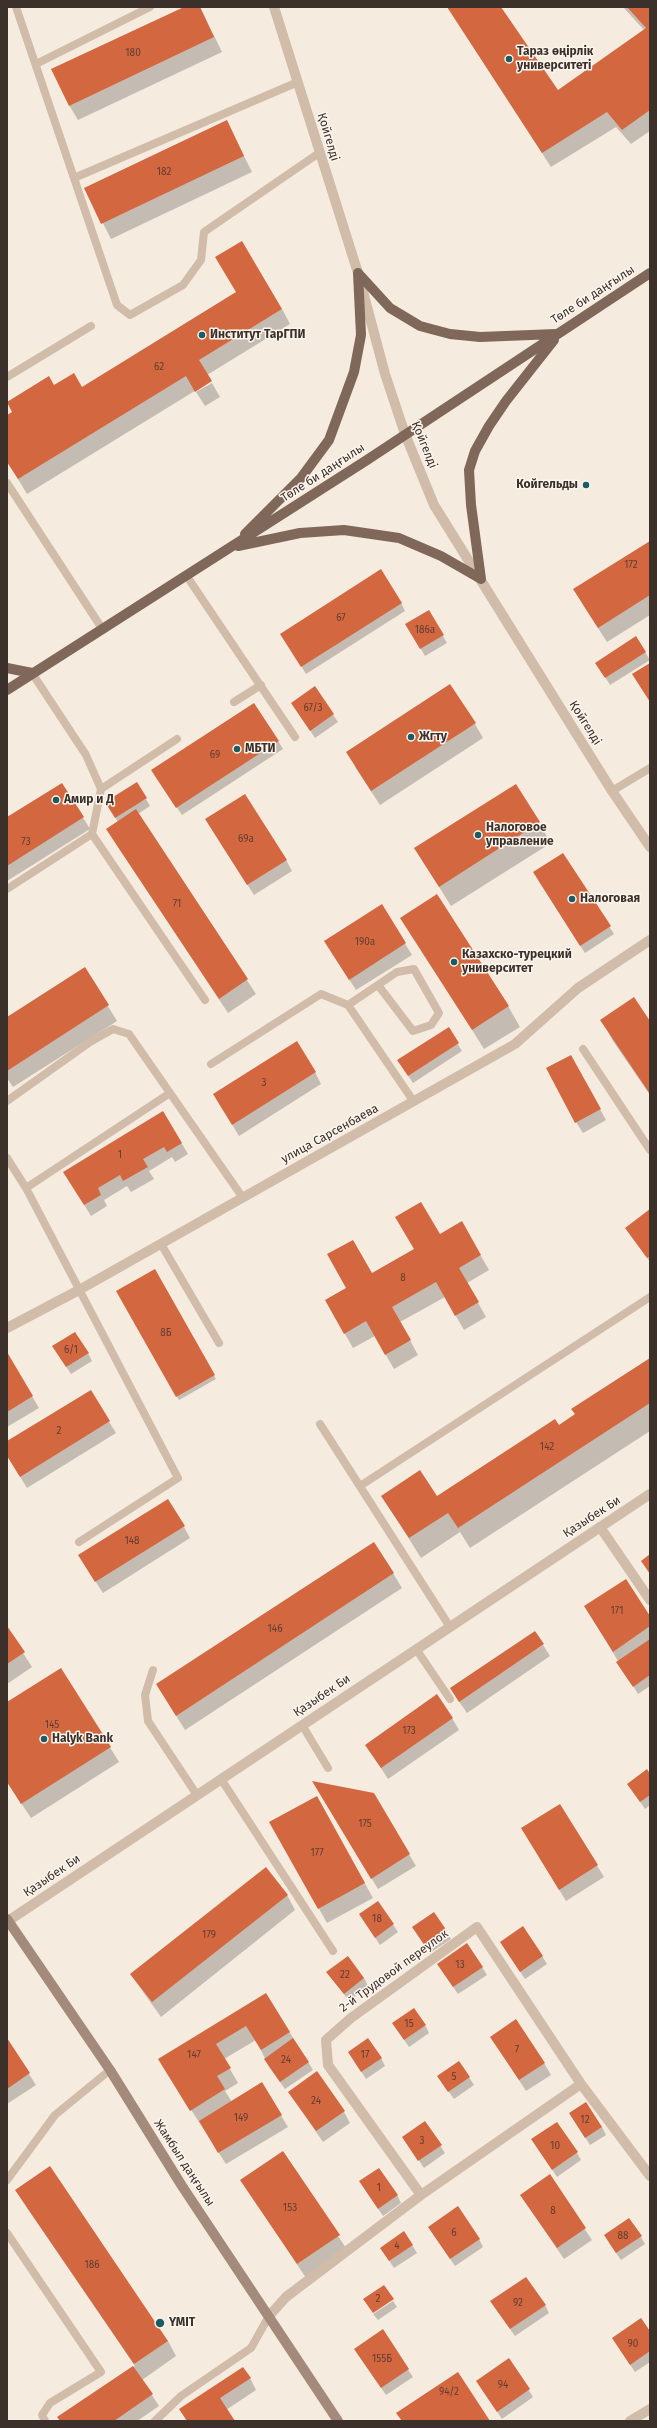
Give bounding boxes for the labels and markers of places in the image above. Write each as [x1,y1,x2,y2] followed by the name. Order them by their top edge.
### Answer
[517,45,593,73] place label: Тараз өңірлік университеті
[504,54,514,64] marker: Тараз өңірлік университеті
[210,328,306,342] place label: Институт ТарГПИ
[197,330,207,340] marker: Институт ТарГПИ
[516,478,578,492] place label: Койгельды
[581,480,591,490] marker: Койгельды
[419,730,447,744] place label: Жгту
[406,732,416,742] marker: Жгту
[245,742,276,756] place label: МБТИ
[232,744,242,754] marker: МБТИ
[64,793,114,807] place label: Амир и Д
[51,795,61,805] marker: Амир и Д
[486,821,554,849] place label: Налоговое управление
[473,830,483,840] marker: Налоговое управление
[580,892,640,906] place label: Налоговая
[567,894,577,904] marker: Налоговая
[462,948,572,976] place label: Казахско-турецкий университет
[449,957,459,967] marker: Казахско-турецкий университет
[52,1732,113,1746] place label: Halyk Bank
[39,1734,49,1744] marker: Halyk Bank
[169,2316,195,2330] place label: YMIT
[154,2317,166,2329] marker: YMIT

